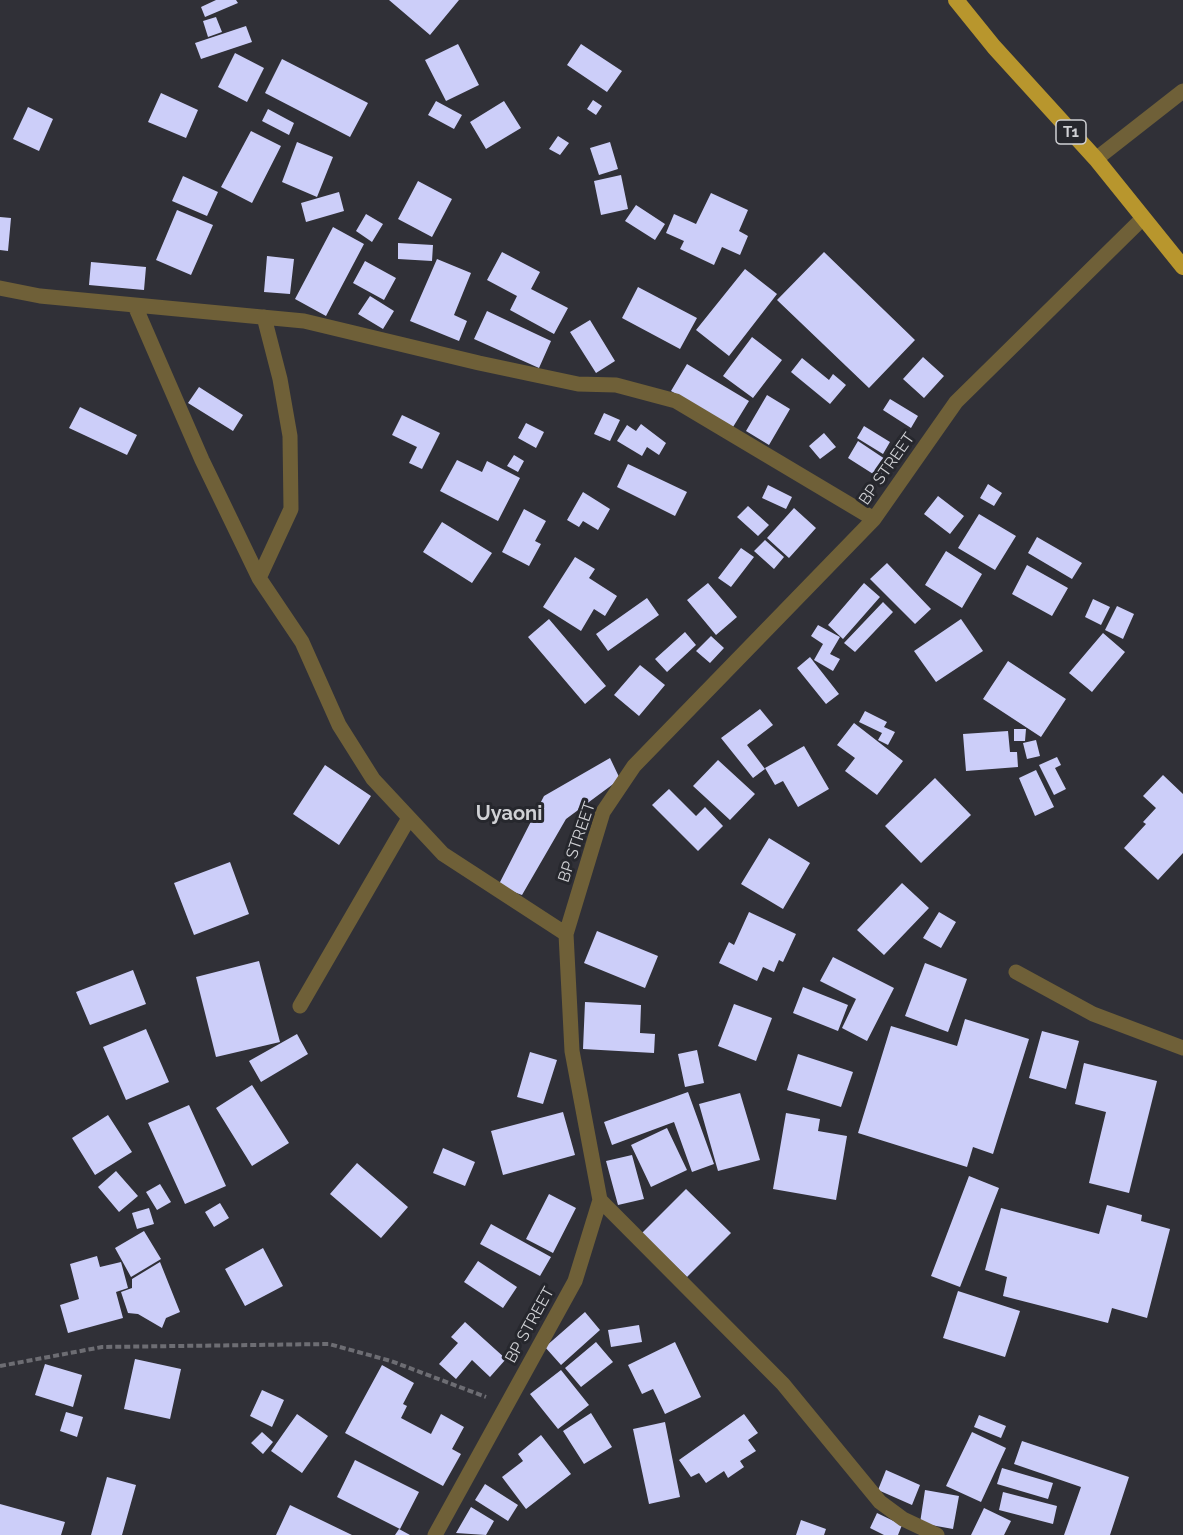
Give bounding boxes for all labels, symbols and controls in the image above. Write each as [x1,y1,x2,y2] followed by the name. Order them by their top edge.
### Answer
[1056,120,1086,144] road number: T1
[855,429,919,509] street label: BP STREET
[554,799,600,885] street label: BP STREET
[476,802,542,826] district label: Uyaoni
[501,1284,559,1366] street label: BP STREET

